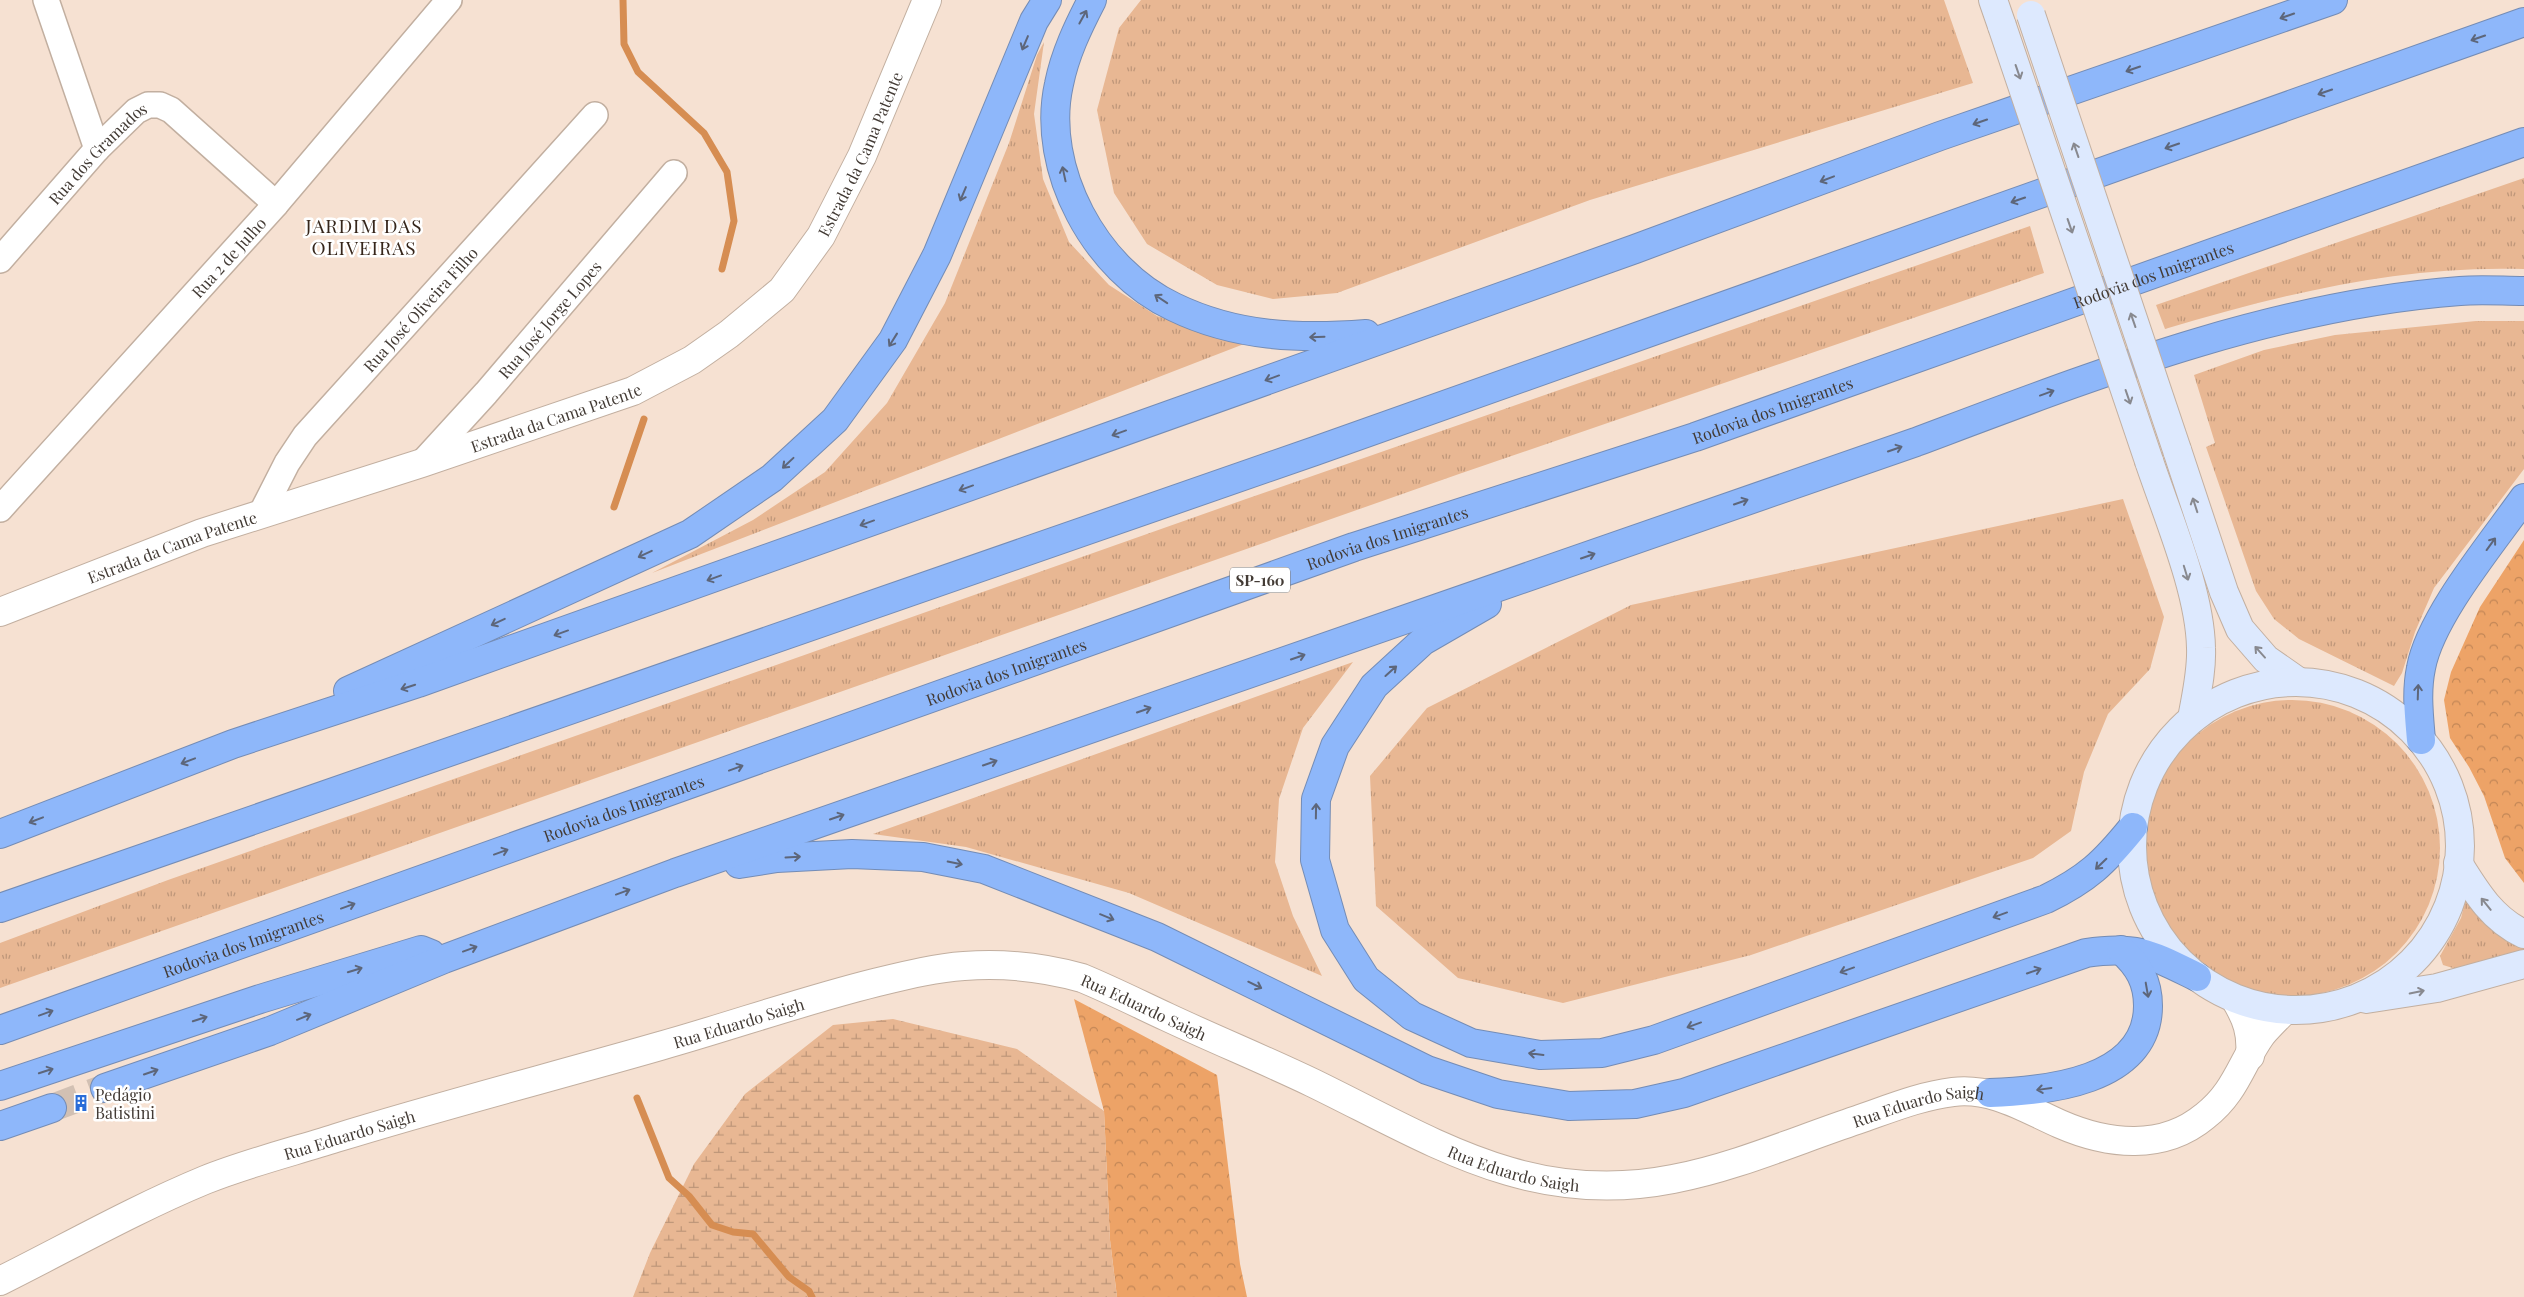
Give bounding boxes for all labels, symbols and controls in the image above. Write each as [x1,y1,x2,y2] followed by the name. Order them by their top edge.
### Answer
[1078,10,1088,25] one-way arrow
[2279,12,2295,21] one-way arrow
[2471,34,2486,43] one-way arrow
[1020,35,1029,51] one-way arrow
[2014,64,2023,79] one-way arrow
[2126,65,2141,74] one-way arrow
[812,68,907,240] street label: Estrada da Cama Patente
[2318,88,2333,97] one-way arrow
[43,97,150,208] street label: Rua dos Gramados
[1972,118,1988,127] one-way arrow
[2071,142,2080,158] one-way arrow
[2164,142,2180,151] one-way arrow
[1059,167,1068,183] one-way arrow
[1820,175,1835,184] one-way arrow
[957,186,966,201] one-way arrow
[2011,196,2027,206] one-way arrow
[186,212,270,302] street label: Rua 2 de Julho
[305,212,422,260] district label: JARDIM DAS OLIVEIRAS
[2066,218,2075,233] one-way arrow
[2070,236,2236,312] street label: Rodovia dos Imigrantes
[358,242,482,376] street label: Rua José Oliveira Filho
[493,256,605,382] street label: Rua José Jorge Lopes
[1154,294,1168,304] one-way arrow
[2128,313,2138,329] one-way arrow
[887,332,897,346] one-way arrow
[1309,333,1325,342] one-way arrow
[1689,371,1856,448] street label: Rodovia dos Imigrantes
[1265,374,1280,383] one-way arrow
[468,378,645,456] street label: Estrada da Cama Patente
[2039,388,2055,397] one-way arrow
[2123,388,2133,404] one-way arrow
[1112,429,1127,438] one-way arrow
[1887,444,1902,453] one-way arrow
[782,457,795,469] one-way arrow
[959,484,974,493] one-way arrow
[1733,497,1749,507] one-way arrow
[2190,498,2199,514] one-way arrow
[1303,500,1470,574] street label: Rodovia dos Imigrantes
[84,506,259,587] street label: Estrada da Cama Patente
[859,519,875,528] one-way arrow
[2486,537,2496,551] one-way arrow
[638,549,653,559] one-way arrow
[1580,551,1595,560] one-way arrow
[2182,565,2192,581] one-way arrow
[1230,568,1290,592] road number: SP-160
[706,574,722,583] one-way arrow
[491,618,506,627] one-way arrow
[553,629,569,638] one-way arrow
[923,633,1089,709] street label: Rodovia dos Imigrantes
[2254,646,2266,659] one-way arrow
[1289,652,1305,661] one-way arrow
[1385,665,1398,676] one-way arrow
[400,683,416,692] one-way arrow
[2414,684,2423,700] one-way arrow
[1136,705,1151,714] one-way arrow
[180,758,195,767] one-way arrow
[982,758,998,768] one-way arrow
[728,763,743,772] one-way arrow
[540,769,707,846] street label: Rodovia dos Imigrantes
[1311,803,1321,820] one-way arrow
[829,812,844,821] one-way arrow
[29,816,44,825] one-way arrow
[492,847,508,856] one-way arrow
[785,853,801,862] one-way arrow
[2095,858,2107,870] one-way arrow
[946,859,962,869] one-way arrow
[615,887,630,896] one-way arrow
[2481,898,2492,911] one-way arrow
[339,901,355,910] one-way arrow
[160,905,326,982] street label: Rodovia dos Imigrantes
[1992,911,2008,921] one-way arrow
[1100,914,1115,923] one-way arrow
[462,944,478,953] one-way arrow
[347,965,363,975] one-way arrow
[1840,966,1855,975] one-way arrow
[2026,966,2041,975] one-way arrow
[1078,968,1211,1044] street label: Rua Eduardo Saigh
[1247,981,1262,990] one-way arrow
[2142,981,2152,997] one-way arrow
[2409,987,2425,996] one-way arrow
[671,992,807,1052] street label: Rua Eduardo Saigh
[38,1008,53,1017] one-way arrow
[296,1011,311,1021] one-way arrow
[192,1014,208,1023] one-way arrow
[1687,1021,1702,1030] one-way arrow
[1528,1049,1544,1059] one-way arrow
[38,1065,54,1075] one-way arrow
[143,1067,158,1076] one-way arrow
[1850,1081,1987,1131] street label: Rua Eduardo Saigh
[95,1084,155,1123] place label: Pedágio Batistini
[2036,1085,2052,1095] one-way arrow
[71,1093,91,1113] building icon: Pedágio Batistini
[281,1104,418,1164] street label: Rua Eduardo Saigh
[1445,1140,1581,1195] street label: Rua Eduardo Saigh

